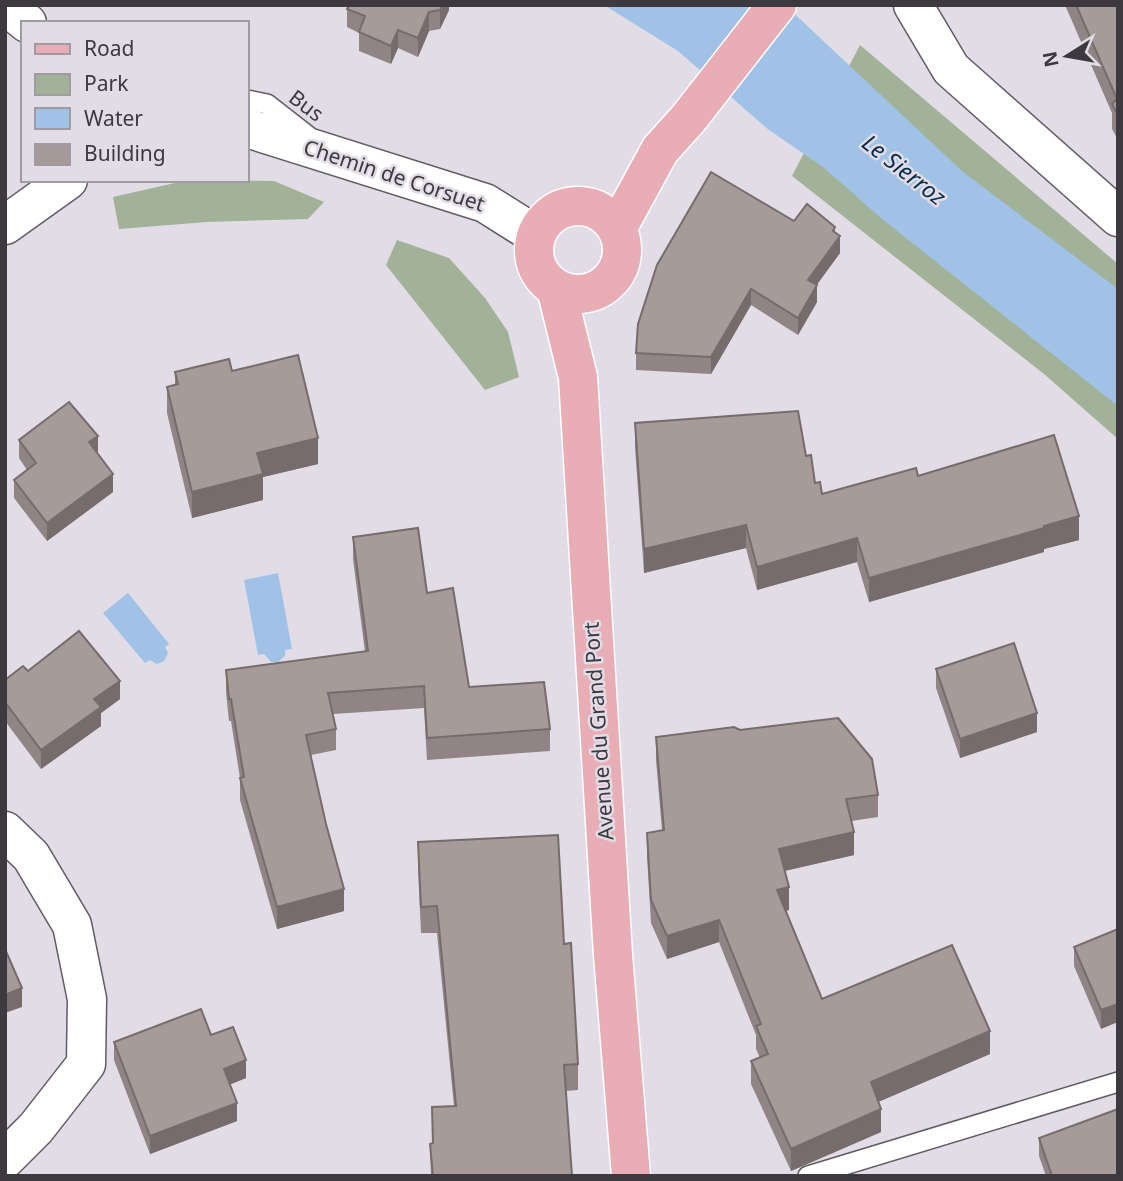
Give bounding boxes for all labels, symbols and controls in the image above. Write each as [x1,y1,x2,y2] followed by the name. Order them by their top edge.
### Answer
[21,21,248,182] legend
[1032,21,1102,91] north arrow
[84,34,134,62] text: Road
[1036,49,1065,69] text: N
[84,69,129,97] text: Park
[284,83,330,127] street label: Bus
[84,104,143,132] text: Water
[856,126,954,213] water label: Le Sierroz
[300,133,489,218] street label: Chemin de Corsuet
[84,139,166,167] text: Building
[576,621,620,841] street label: Avenue du Grand Port

